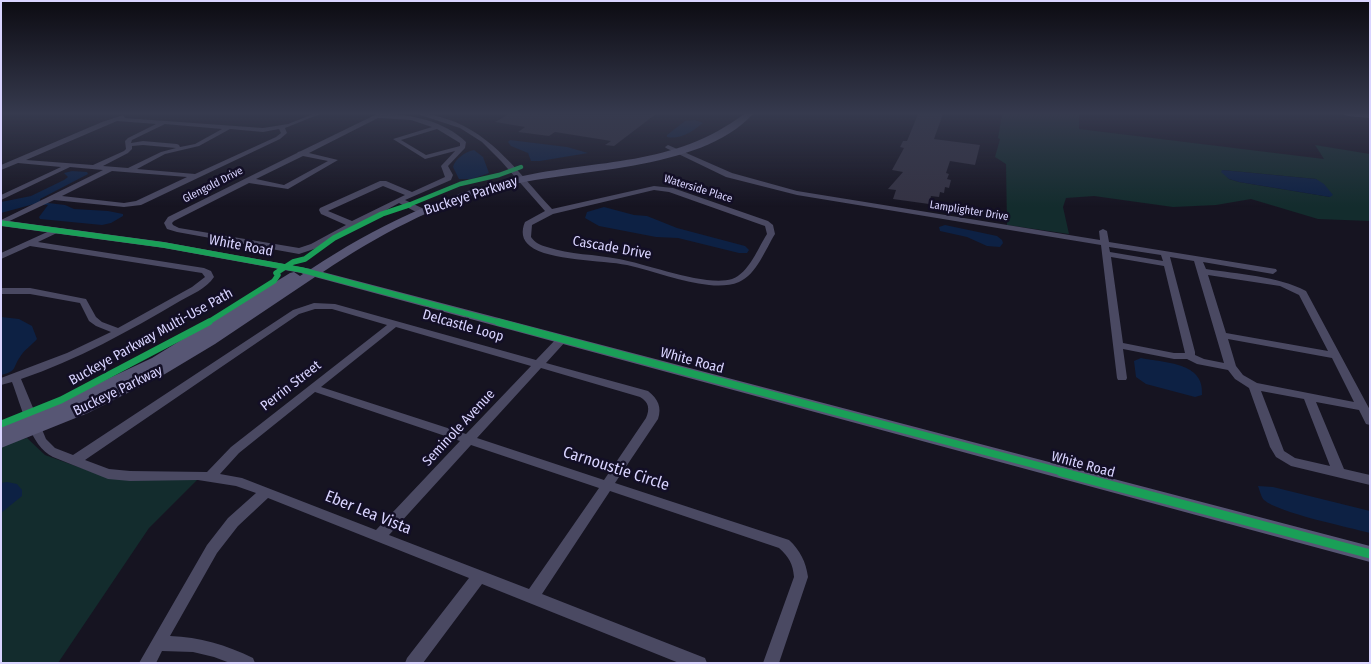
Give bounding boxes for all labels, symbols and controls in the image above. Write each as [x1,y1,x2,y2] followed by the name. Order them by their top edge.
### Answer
[181,164,245,206] street label: Glengold Drive
[662,172,734,206] street label: Waterside Place
[422,173,520,219] street label: Buckeye Parkway
[929,198,1009,224] street label: Lamplighter Drive
[208,232,274,260] street label: White Road
[571,233,653,263] street label: Cascade Drive
[66,285,236,389] street label: Buckeye Parkway Multi-Use Path
[421,306,505,346] street label: Delcastle Loop
[658,344,726,378] street label: White Road
[257,357,325,415] street label: Perrin Street
[71,362,165,420] street label: Buckeye Parkway
[419,386,499,470] street label: Seminole Avenue
[560,443,672,495] street label: Carnoustie Circle
[1049,448,1117,482] street label: White Road
[322,487,414,539] street label: Eber Lea Vista

